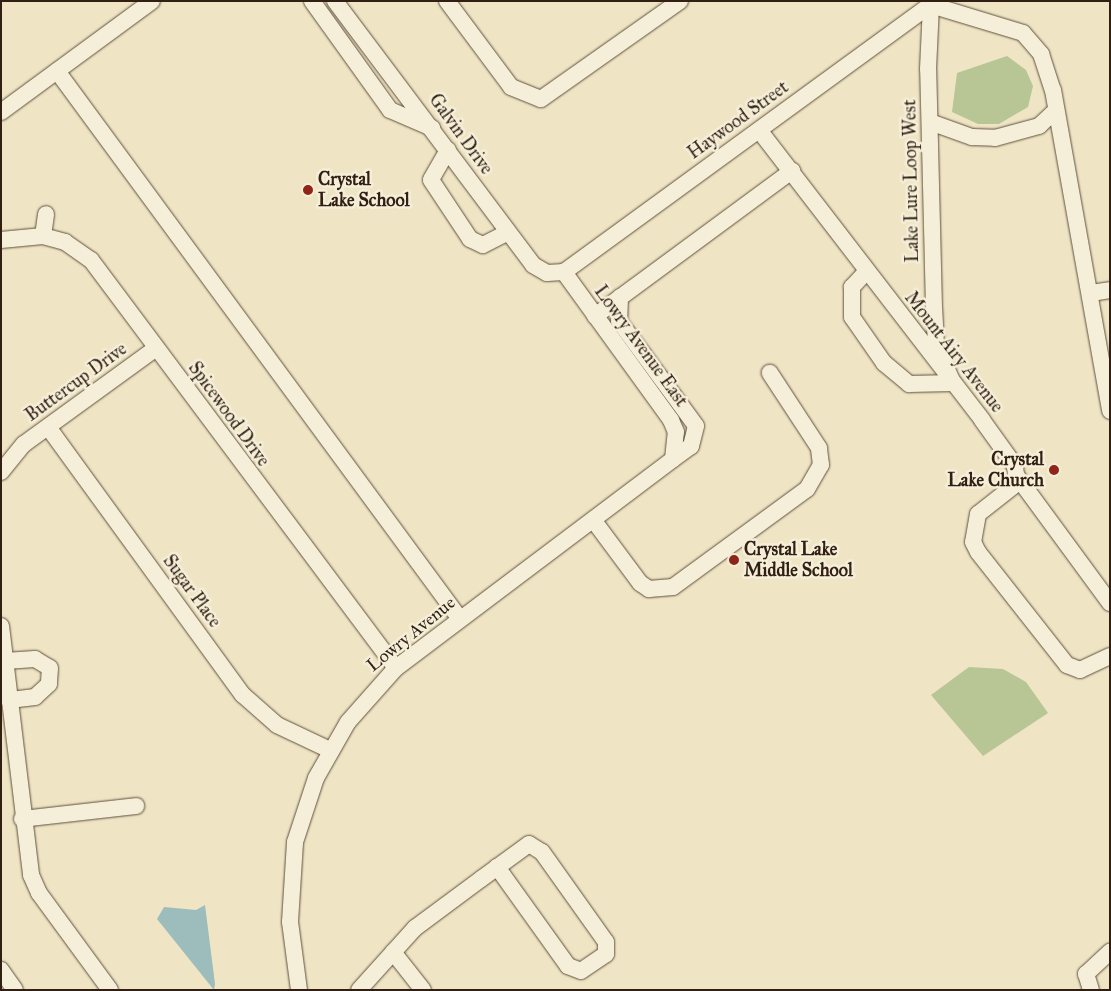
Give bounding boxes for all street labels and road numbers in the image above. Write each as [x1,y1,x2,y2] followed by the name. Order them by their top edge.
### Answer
[683,76,793,164] street label: Haywood Street
[425,90,497,178] street label: Galvin Drive
[899,99,923,263] street label: Lake Lure Loop West
[590,281,692,411] street label: Lowry Avenue East
[900,287,1008,417] street label: Mount Airy Avenue
[21,338,131,426] street label: Buttercup Drive
[184,358,274,470] street label: Spicewood Drive
[158,551,226,631] street label: Sugar Place
[362,592,460,676] street label: Lowry Avenue

